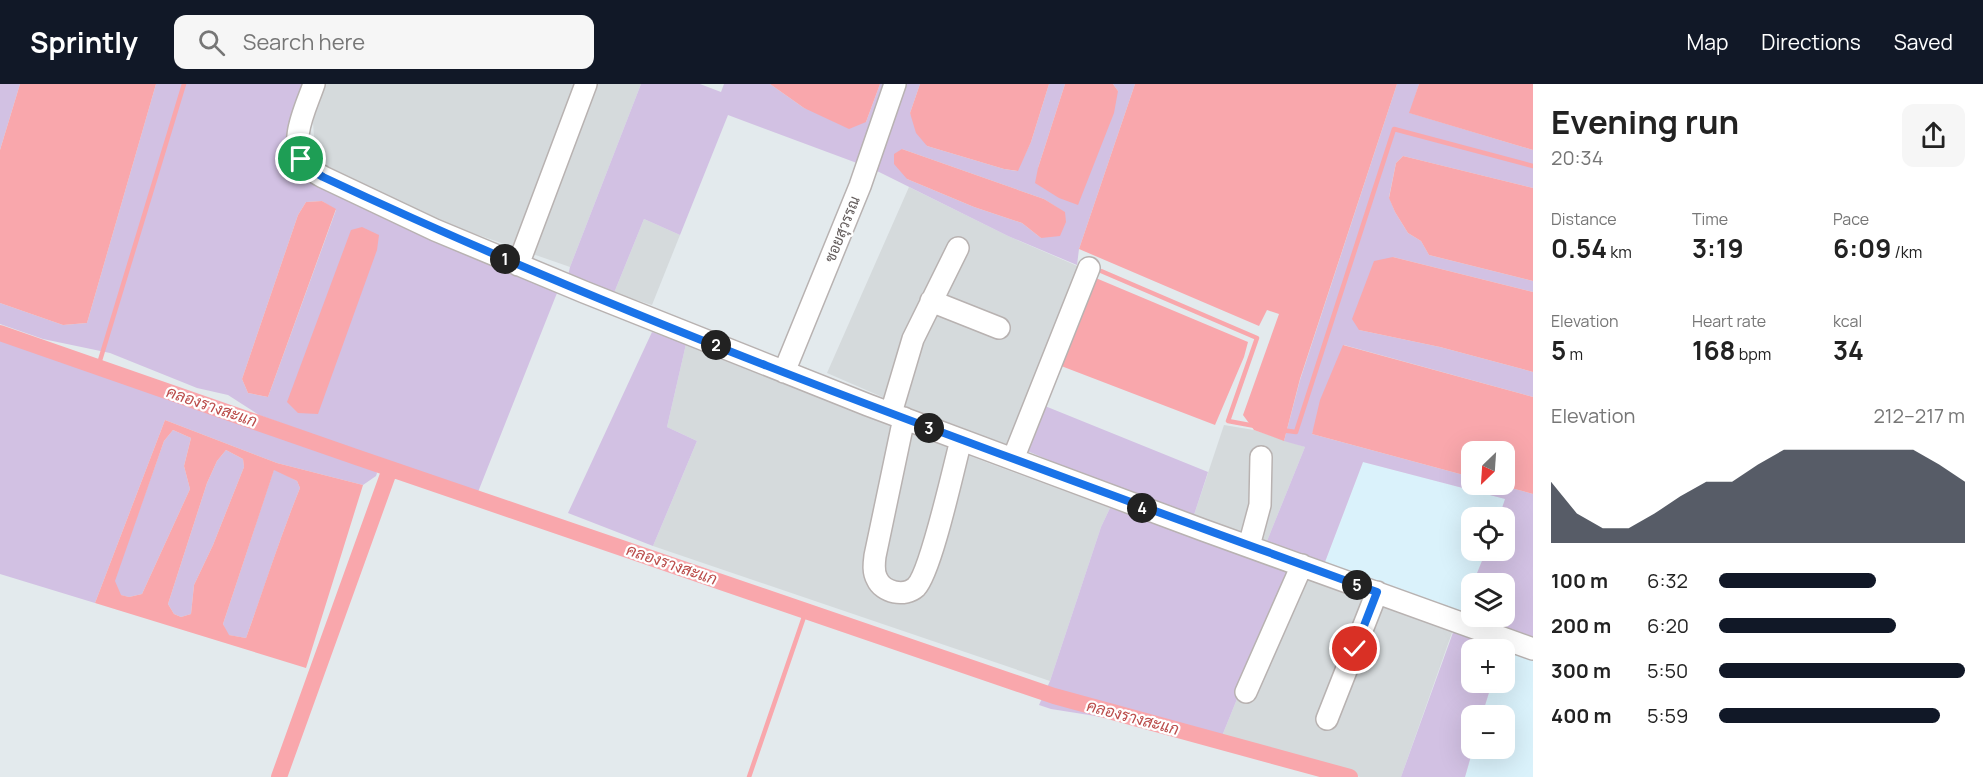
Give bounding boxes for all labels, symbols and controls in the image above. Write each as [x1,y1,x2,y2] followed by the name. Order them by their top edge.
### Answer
[174,15,594,69] search box
[30,23,138,61] text: Sprintly
[195,26,228,59] icon: search
[243,27,365,57] text: Search here
[1687,28,1728,56] text: Map
[1761,28,1861,56] text: Directions
[1894,28,1953,56] text: Saved
[1551,99,1739,144] text: Evening run
[1902,104,1965,167] button: share
[275,133,326,184] pin
[284,142,317,175] icon: arrive
[1551,144,1603,171] text: 20:34
[819,193,866,266] street label: ซอยสุวรรณ
[1551,208,1617,230] text: Distance
[1692,208,1728,230] text: Time
[1833,208,1869,230] text: Pace
[1551,230,1607,266] text: 0.54
[1692,230,1744,266] text: 3:19
[1833,230,1891,266] text: 6:09
[1607,241,1632,263] text: km
[1891,241,1922,263] text: /km
[490,244,520,274] pin: 1
[501,248,509,270] text: 1
[1551,310,1619,332] text: Elevation
[1692,310,1766,332] text: Heart rate
[1833,310,1862,332] text: kcal
[701,330,731,360] pin: 2
[1551,332,1566,368] text: 5
[1692,332,1735,368] text: 168
[1833,332,1864,368] text: 34
[711,334,721,356] text: 2
[1566,343,1583,365] text: m
[1735,343,1771,365] text: bpm
[164,380,260,432] water label: คลองรางสะแก
[1551,402,1635,429] text: Elevation
[1873,402,1965,429] text: 212–217 m
[914,413,944,443] pin: 3
[924,417,934,439] text: 3
[1461,441,1515,495] north arrow
[1461,441,1515,759] map controls
[1127,493,1157,523] pin: 4
[1137,497,1147,519] text: 4
[1461,507,1515,561] button: locate
[624,538,720,590] water label: คลองรางสะแก
[1551,567,1608,594] text: 100 m
[1647,567,1688,594] text: 6:32
[1342,570,1372,600] pin: 5
[1461,573,1515,627] button: layers
[1352,574,1362,596] text: 5
[1551,612,1611,639] text: 200 m
[1647,612,1689,639] text: 6:20
[1329,623,1380,674] pin
[1338,632,1371,665] icon: check
[1461,639,1515,693] button: +
[1551,657,1611,684] text: 300 m
[1647,657,1688,684] text: 5:50
[1084,694,1182,740] water label: คลองรางสะแก
[1551,702,1611,729] text: 400 m
[1647,702,1689,729] text: 5:59
[1461,705,1515,759] button: −

